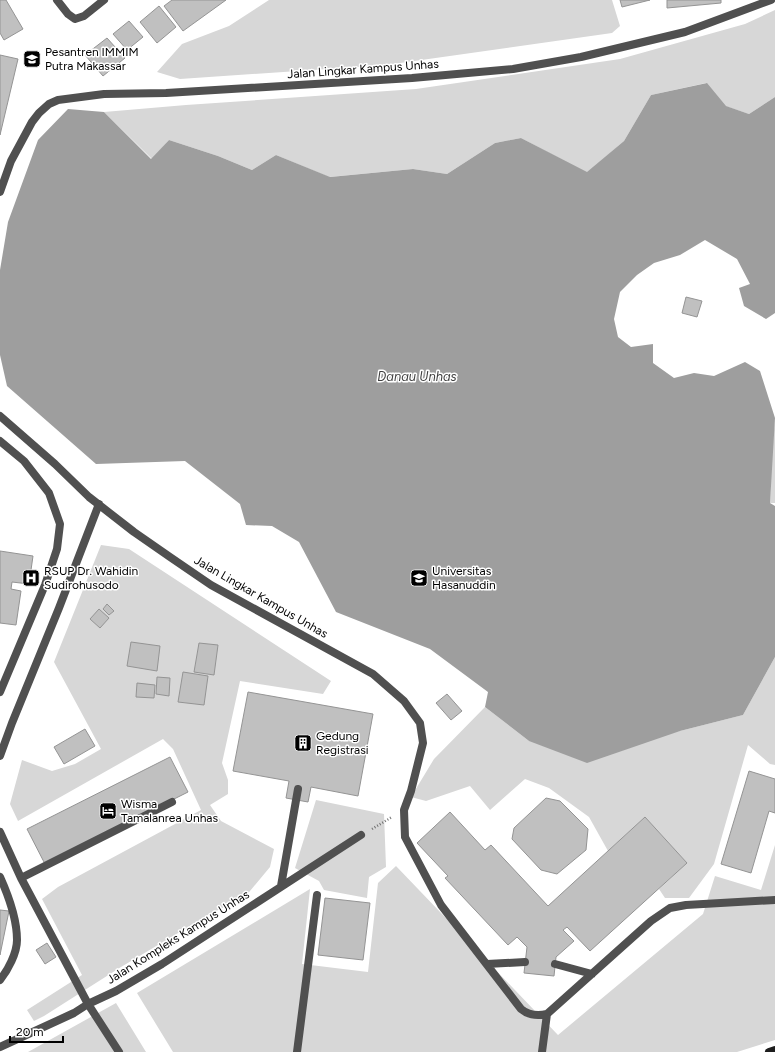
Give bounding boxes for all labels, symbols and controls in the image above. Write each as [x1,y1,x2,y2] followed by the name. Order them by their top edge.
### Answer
[45,45,139,73] place label: Pesantren IMMIM Putra Makassar
[22,49,42,69] school or university icon: Pesantren IMMIM Putra Makassar
[287,57,440,81] street label: Jalan Lingkar Kampus Unhas
[377,369,457,384] water label: Danau Unhas
[192,553,331,641] street label: Jalan Lingkar Kampus Unhas
[44,564,138,592] place label: RSUP Dr. Wahidin Sudirohusodo
[432,564,496,592] place label: Universitas Hasanuddin
[21,568,41,588] hospital icon: RSUP Dr. Wahidin Sudirohusodo
[409,568,429,588] school or university icon: Universitas Hasanuddin
[316,729,369,757] place label: Gedung Registrasi
[293,733,313,753] building icon: Gedung Registrasi
[121,797,218,825] place label: Wisma Tamalanrea Unhas
[98,801,118,821] hotel icon: Wisma Tamalanrea Unhas
[104,887,252,987] street label: Jalan Kompleks Kampus Unhas
[10,1018,63,1044] scale bar
[16,1025,44,1039] text: 20 m

